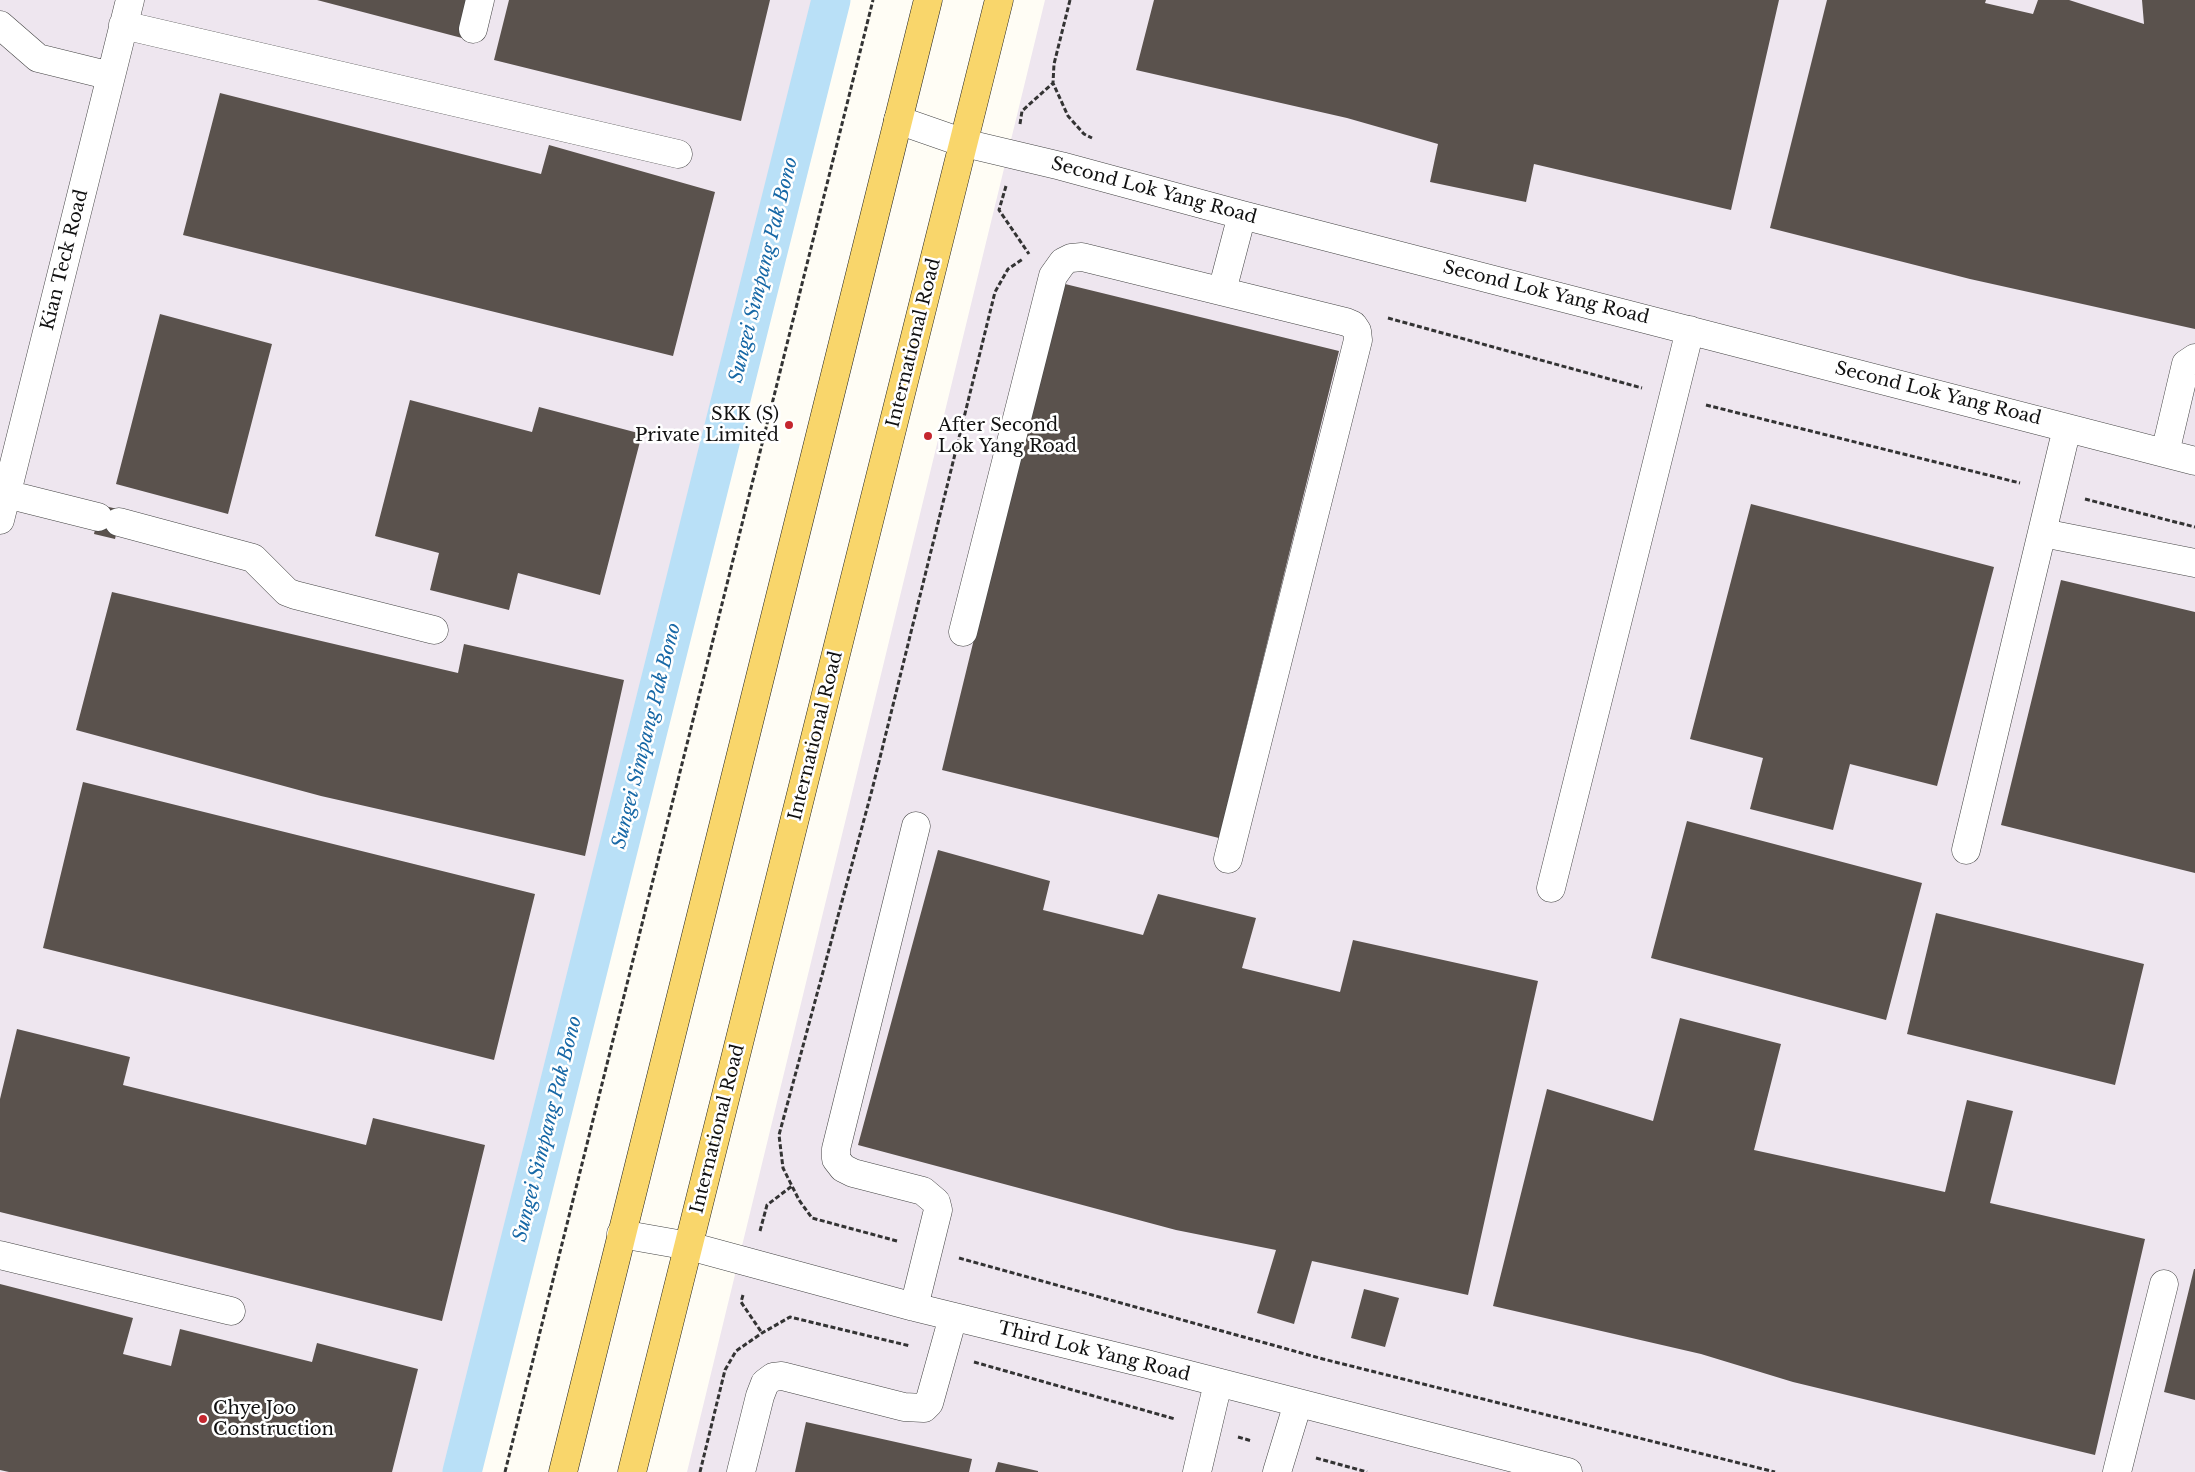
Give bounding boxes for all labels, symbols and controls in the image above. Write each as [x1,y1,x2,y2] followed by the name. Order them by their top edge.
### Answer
[1049,153,1259,229] street label: Second Lok Yang Road
[725,155,803,385] water label: Sungei Simpang Pak Bono
[37,187,93,333] street label: Kian Teck Road
[882,256,946,430] street label: International Road
[1441,257,1651,329] street label: Second Lok Yang Road
[1833,358,2043,430] street label: Second Lok Yang Road
[635,404,779,446] place label: SKK (S) Private Limited
[938,415,1077,458] place label: After Second Lok Yang Road
[783,419,795,431] marker: SKK (S) Private Limited
[922,430,934,442] marker: After Second Lok Yang Road
[608,621,686,851] water label: Sungei Simpang Pak Bono
[784,649,848,823] street label: International Road
[509,1014,587,1244] water label: Sungei Simpang Pak Bono
[686,1042,750,1216] street label: International Road
[996,1318,1192,1386] street label: Third Lok Yang Road
[213,1398,334,1440] place label: Chye Joo Construction
[197,1413,209,1425] marker: Chye Joo Construction

